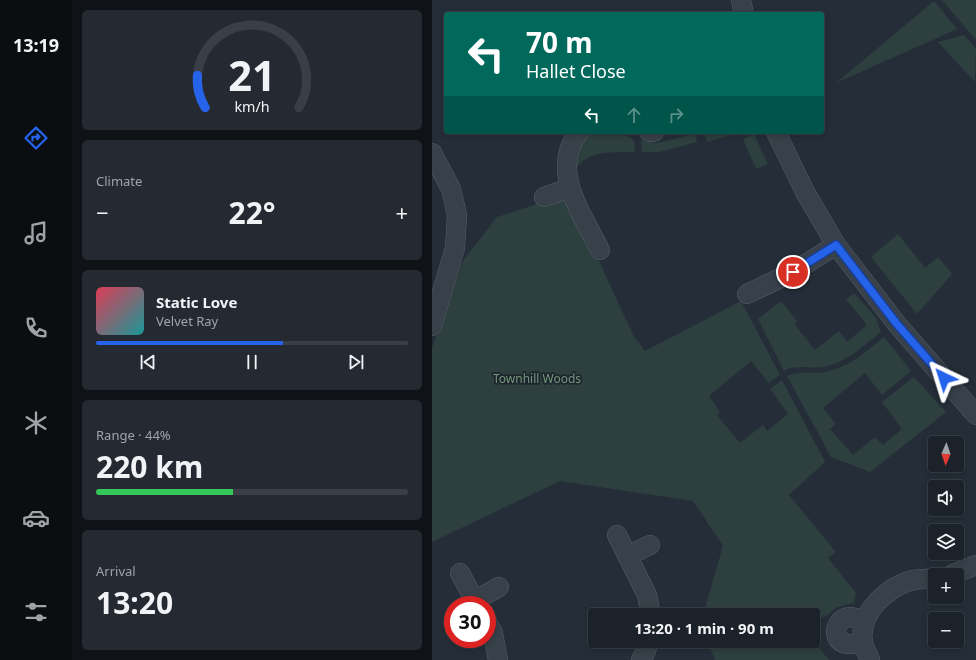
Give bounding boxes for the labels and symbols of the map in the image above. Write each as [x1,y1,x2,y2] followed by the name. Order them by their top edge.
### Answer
[776,255,810,289] pin
[923,357,965,399] position arrow
[493,370,581,387] park label: Townhill Woods
[928,436,964,472] north arrow
[444,596,496,648] speed limit sign: 30

